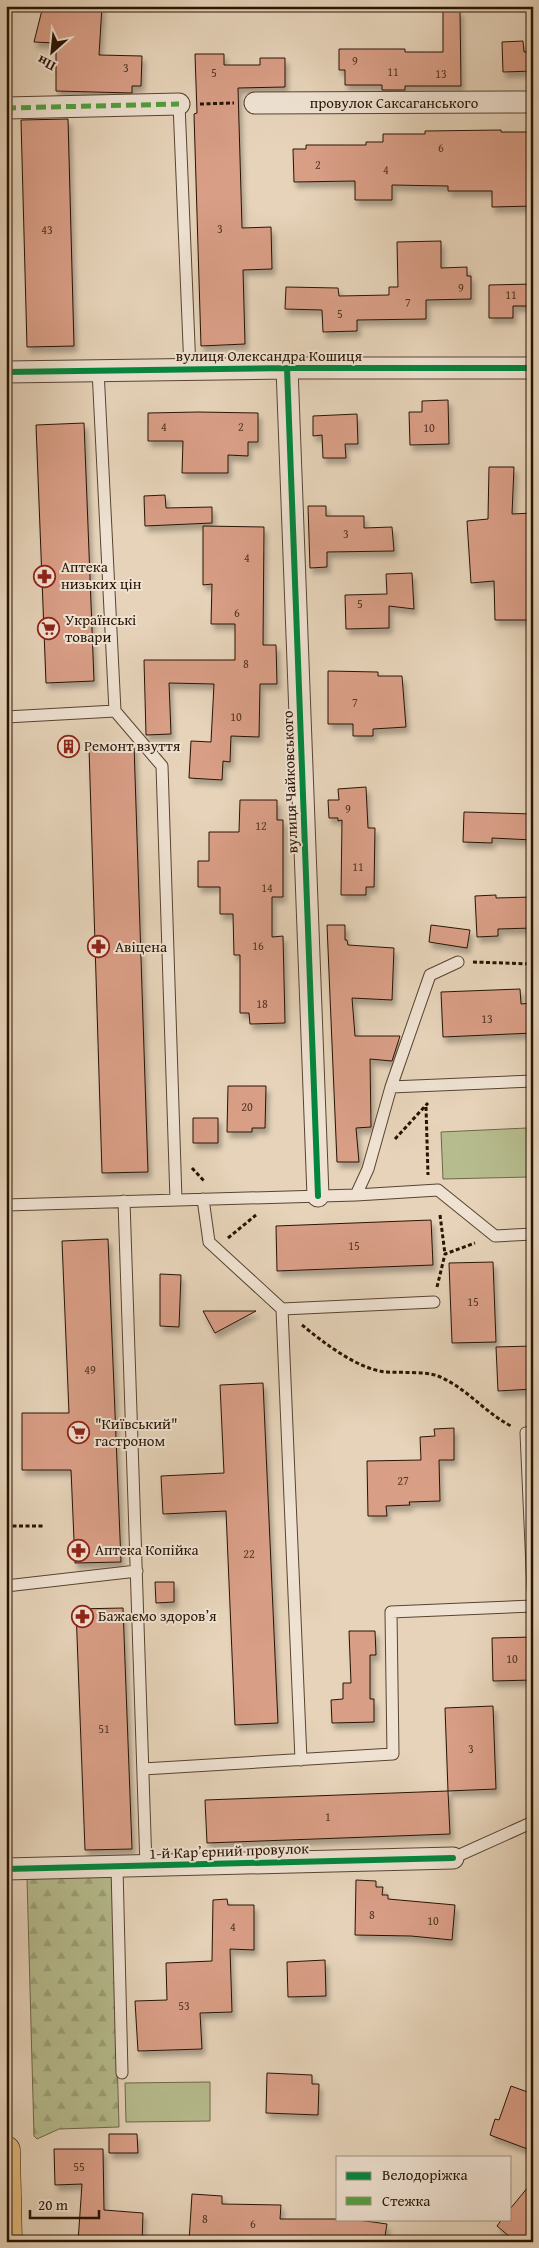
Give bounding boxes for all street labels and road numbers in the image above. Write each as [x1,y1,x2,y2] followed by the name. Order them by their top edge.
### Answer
[310,92,479,113] street label: провулок Саксаганського
[176,345,363,366] street label: вулиця Олександра Кошиця
[277,710,302,854] street label: вулиця Чайковського
[149,1837,309,1864] street label: 1-й Карʼєрний провулок

